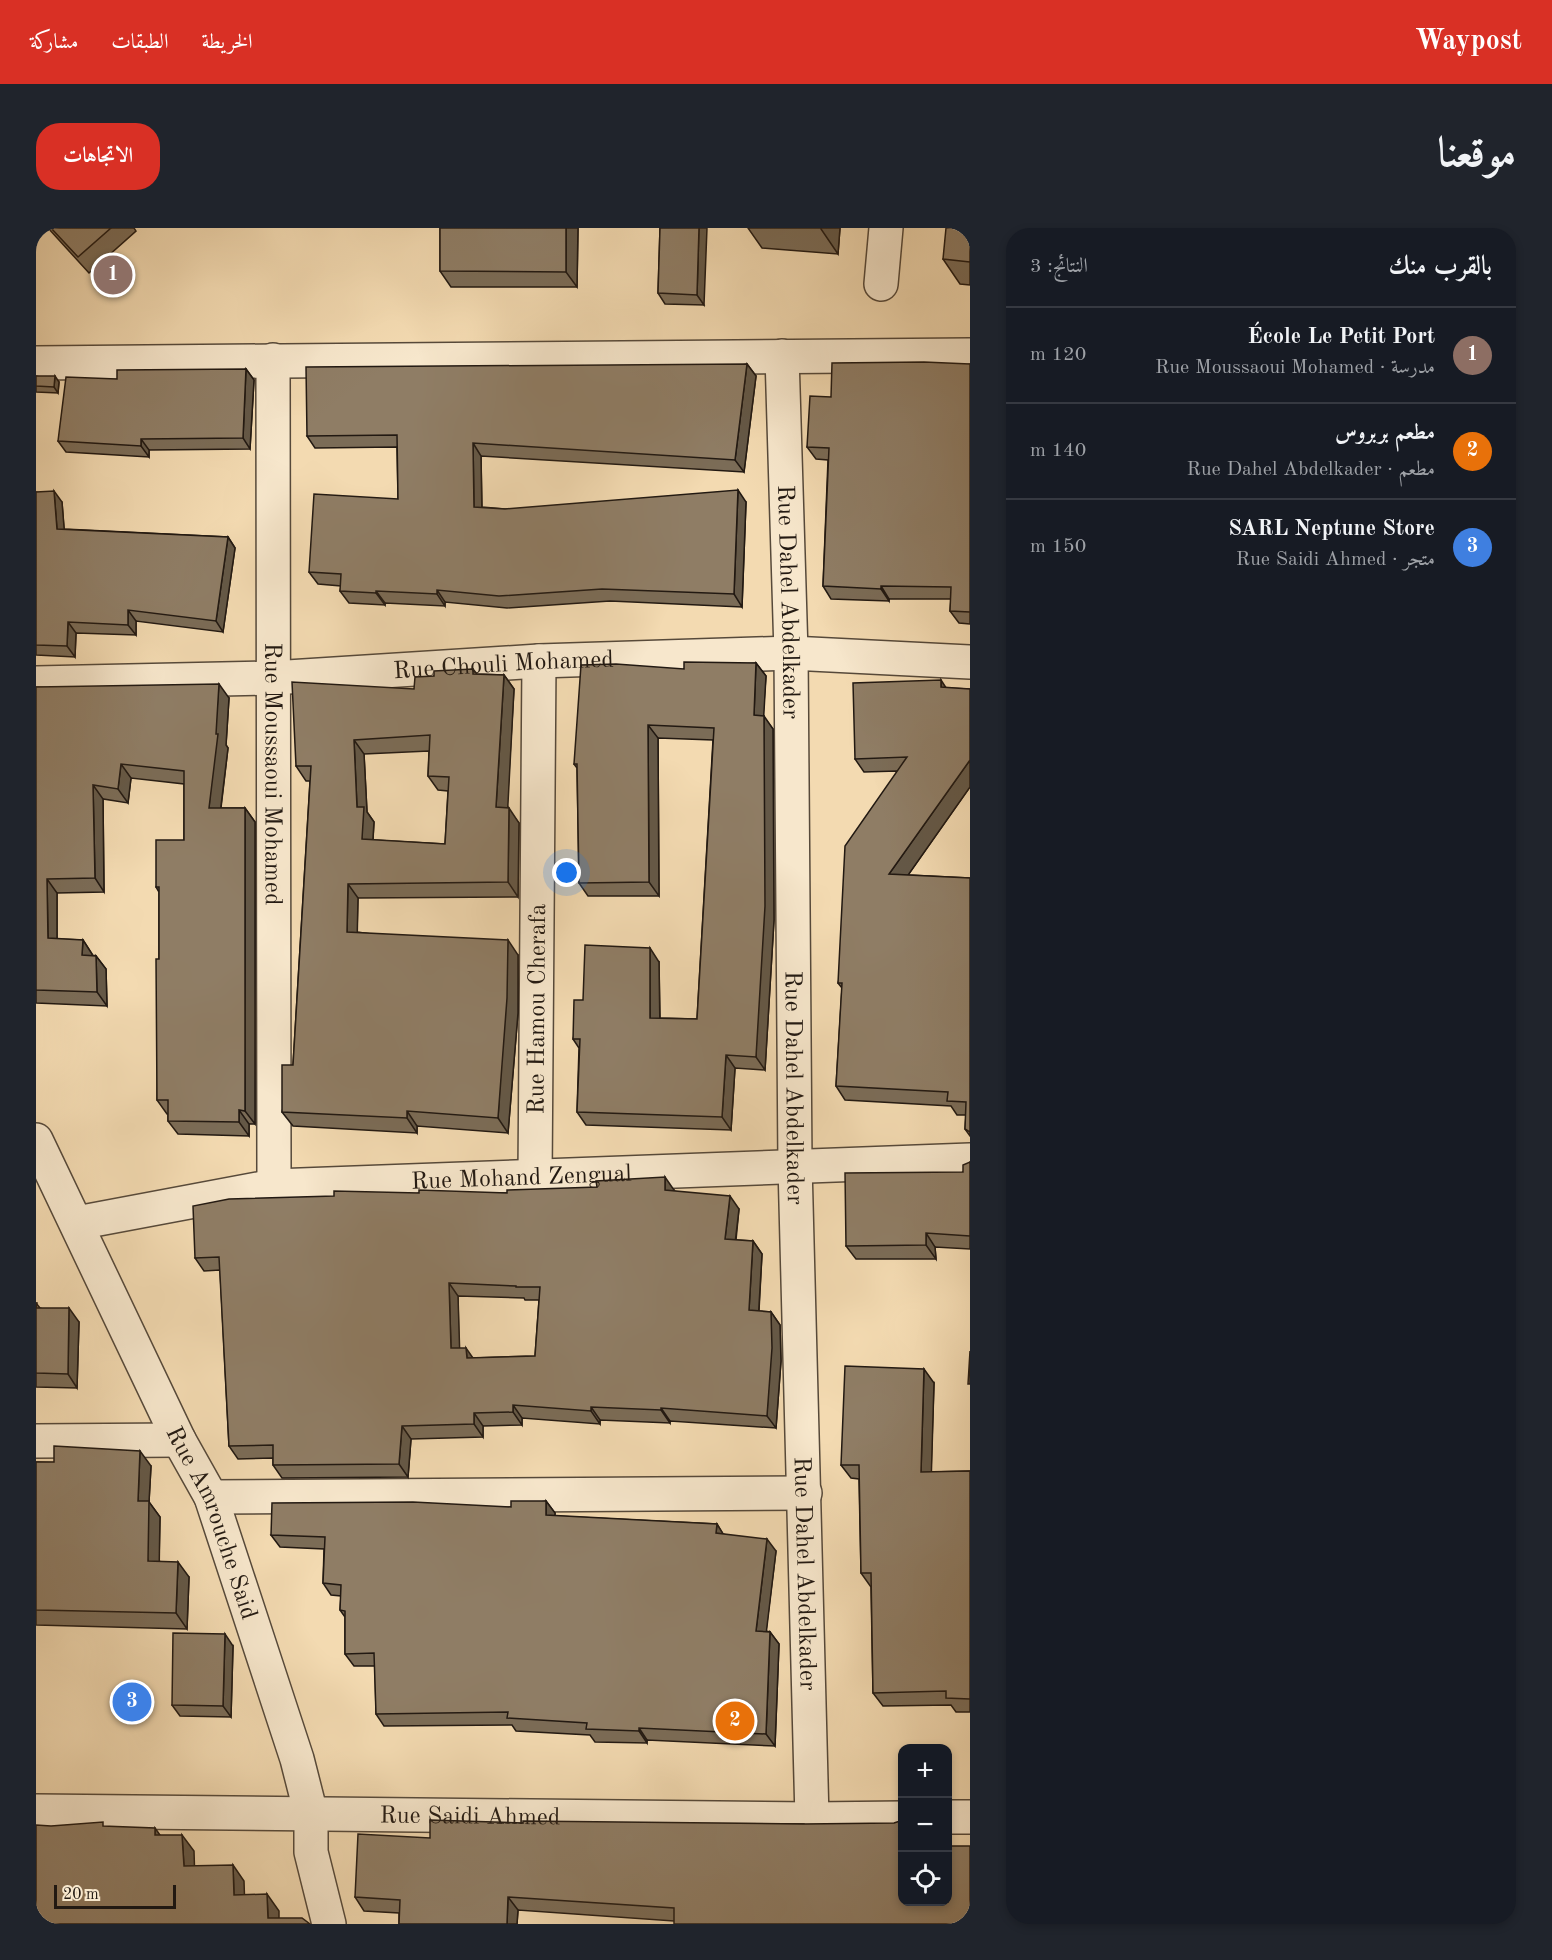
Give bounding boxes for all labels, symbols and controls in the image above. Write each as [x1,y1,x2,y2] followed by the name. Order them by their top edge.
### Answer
[1415,28,1522,56] text: Waypost
[30,32,78,53] text: مشاركة
[111,32,168,53] text: الطبقات
[201,32,253,53] text: الخريطة
[36,123,160,190] button: الاتجاهات
[1438,134,1516,176] text: موقعنا
[94,252,133,298] pin: 1
[1389,254,1492,280] text: بالقرب منك
[1030,257,1088,277] text: النتائج: 3
[1248,326,1435,348] text: École Le Petit Port
[1030,345,1086,365] text: 120 m
[1467,345,1478,365] text: 1
[1155,358,1435,378] text: مدرسة · Rue Moussaoui Mohamed
[1335,422,1435,444] text: مطعم بربروس
[1030,441,1086,461] text: 140 m
[1467,441,1478,461] text: 2
[1187,460,1435,480] text: مطعم · Rue Dahel Abdelkader
[772,485,802,719] street label: Rue Dahel Abdelkader
[1228,518,1435,540] text: SARL Neptune Store
[1030,537,1086,557] text: 150 m
[1467,537,1478,557] text: 3
[1236,550,1435,570] text: متجر · Rue Saidi Ahmed
[259,643,284,905] street label: Rue Moussaoui Mohamed
[393,649,614,684] street label: Rue Chouli Mohamed
[552,858,581,887] your location
[525,903,551,1115] street label: Rue Hamou Cherafa
[779,971,806,1205] street label: Rue Dahel Abdelkader
[411,1163,632,1195] street label: Rue Mohand Zengual
[160,1423,260,1623] street label: Rue Amrouche Said
[789,1456,819,1691] street label: Rue Dahel Abdelkader
[112,1680,152,1724] pin: 3
[716,1698,754,1744] pin: 2
[898,1744,952,1906] map controls
[898,1744,952,1798] button: +
[898,1798,952,1852] button: −
[379,1805,560,1830] street label: Rue Saidi Ahmed
[898,1852,952,1906] button: locate
[54,1882,176,1910] scale bar
[63,1887,99,1903] text: 20 m

